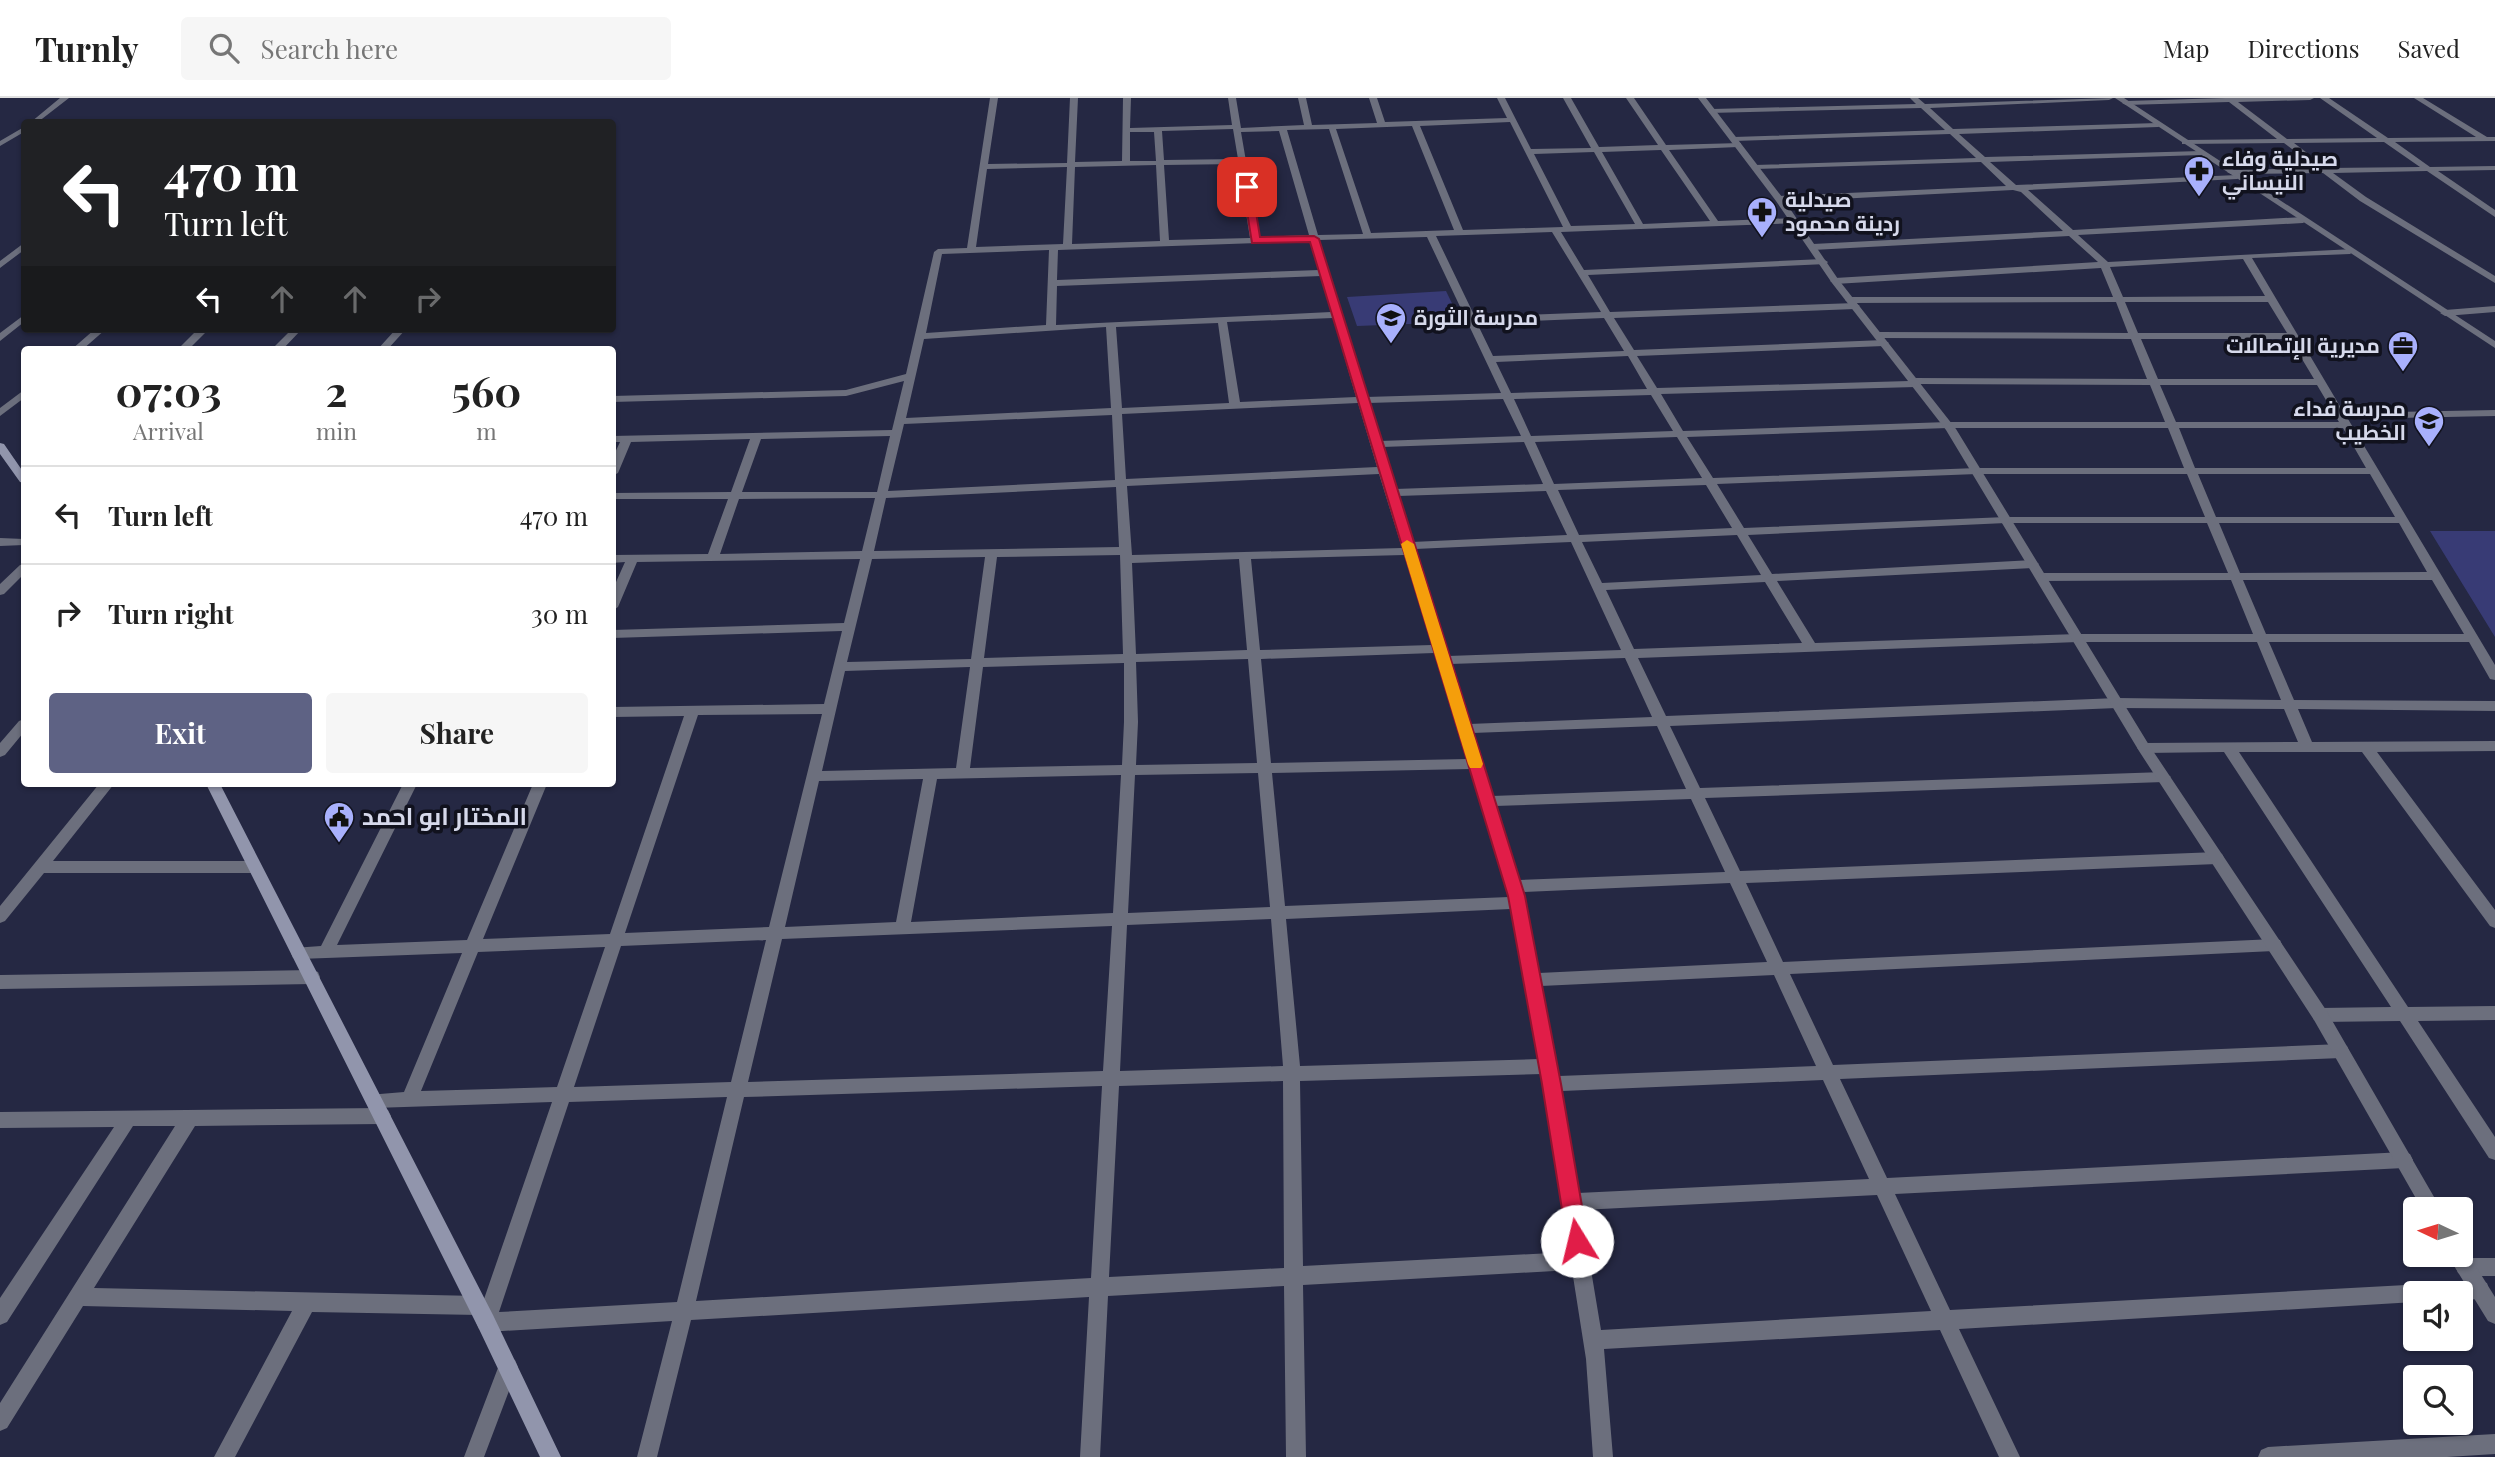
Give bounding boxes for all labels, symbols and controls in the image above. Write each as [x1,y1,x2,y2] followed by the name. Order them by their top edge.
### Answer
[181,17,671,80] search box
[35,26,139,70] text: Turnly
[205,29,243,67] icon: search
[261,31,398,66] text: Search here
[2163,32,2209,64] text: Map
[2247,32,2360,64] text: Directions
[2398,32,2460,64] text: Saved
[164,138,299,203] text: 470 m
[2222,143,2338,200] place label: صيدلية وفاء النيساني
[49,147,140,238] icon: left
[2182,154,2216,198] pharmacy icon: صيدلية وفاء النيساني
[1217,157,1277,217] pin
[1228,168,1266,206] icon: arrive
[1785,184,1900,237] place label: صيدلية ردينة محمود
[1745,195,1779,239] pharmacy icon: صيدلية ردينة محمود
[164,201,288,244] text: Turn left
[190,280,228,318] icon: left
[263,280,301,318] icon: ahead
[336,280,374,318] icon: ahead
[409,280,447,318] icon: right
[1374,301,1408,345] school or university icon: مدرسة الثورة
[1414,302,1538,331] place label: مدرسة الثورة
[2386,329,2420,373] office icon: مديرية الإتصالات
[2226,330,2380,360] place label: مديرية الإتصالات
[116,362,222,418] text: 07:03
[326,362,348,418] text: 2
[452,362,521,418] text: 560
[2293,393,2406,445] place label: مدرسة فداء الخطيب
[2412,404,2446,448] school or university icon: مدرسة فداء الخطيب
[133,415,204,446] text: Arrival
[316,415,357,446] text: min
[476,415,497,446] text: m
[49,496,87,534] icon: left
[108,498,213,533] text: Turn left
[520,498,588,533] text: 470 m
[49,594,87,632] icon: right
[108,596,234,631] text: Turn right
[531,596,588,631] text: 30 m
[49,693,312,773] button: Exit
[326,693,588,773] button: Share
[362,799,527,831] place label: المختار ابو احمد
[322,800,356,844] public building icon: المختار ابو احمد
[2403,1197,2473,1267] north arrow
[2403,1197,2473,1435] map controls
[1540,1204,1614,1278] position arrow
[2403,1281,2473,1351] button: sound
[2403,1365,2473,1435] button: search

